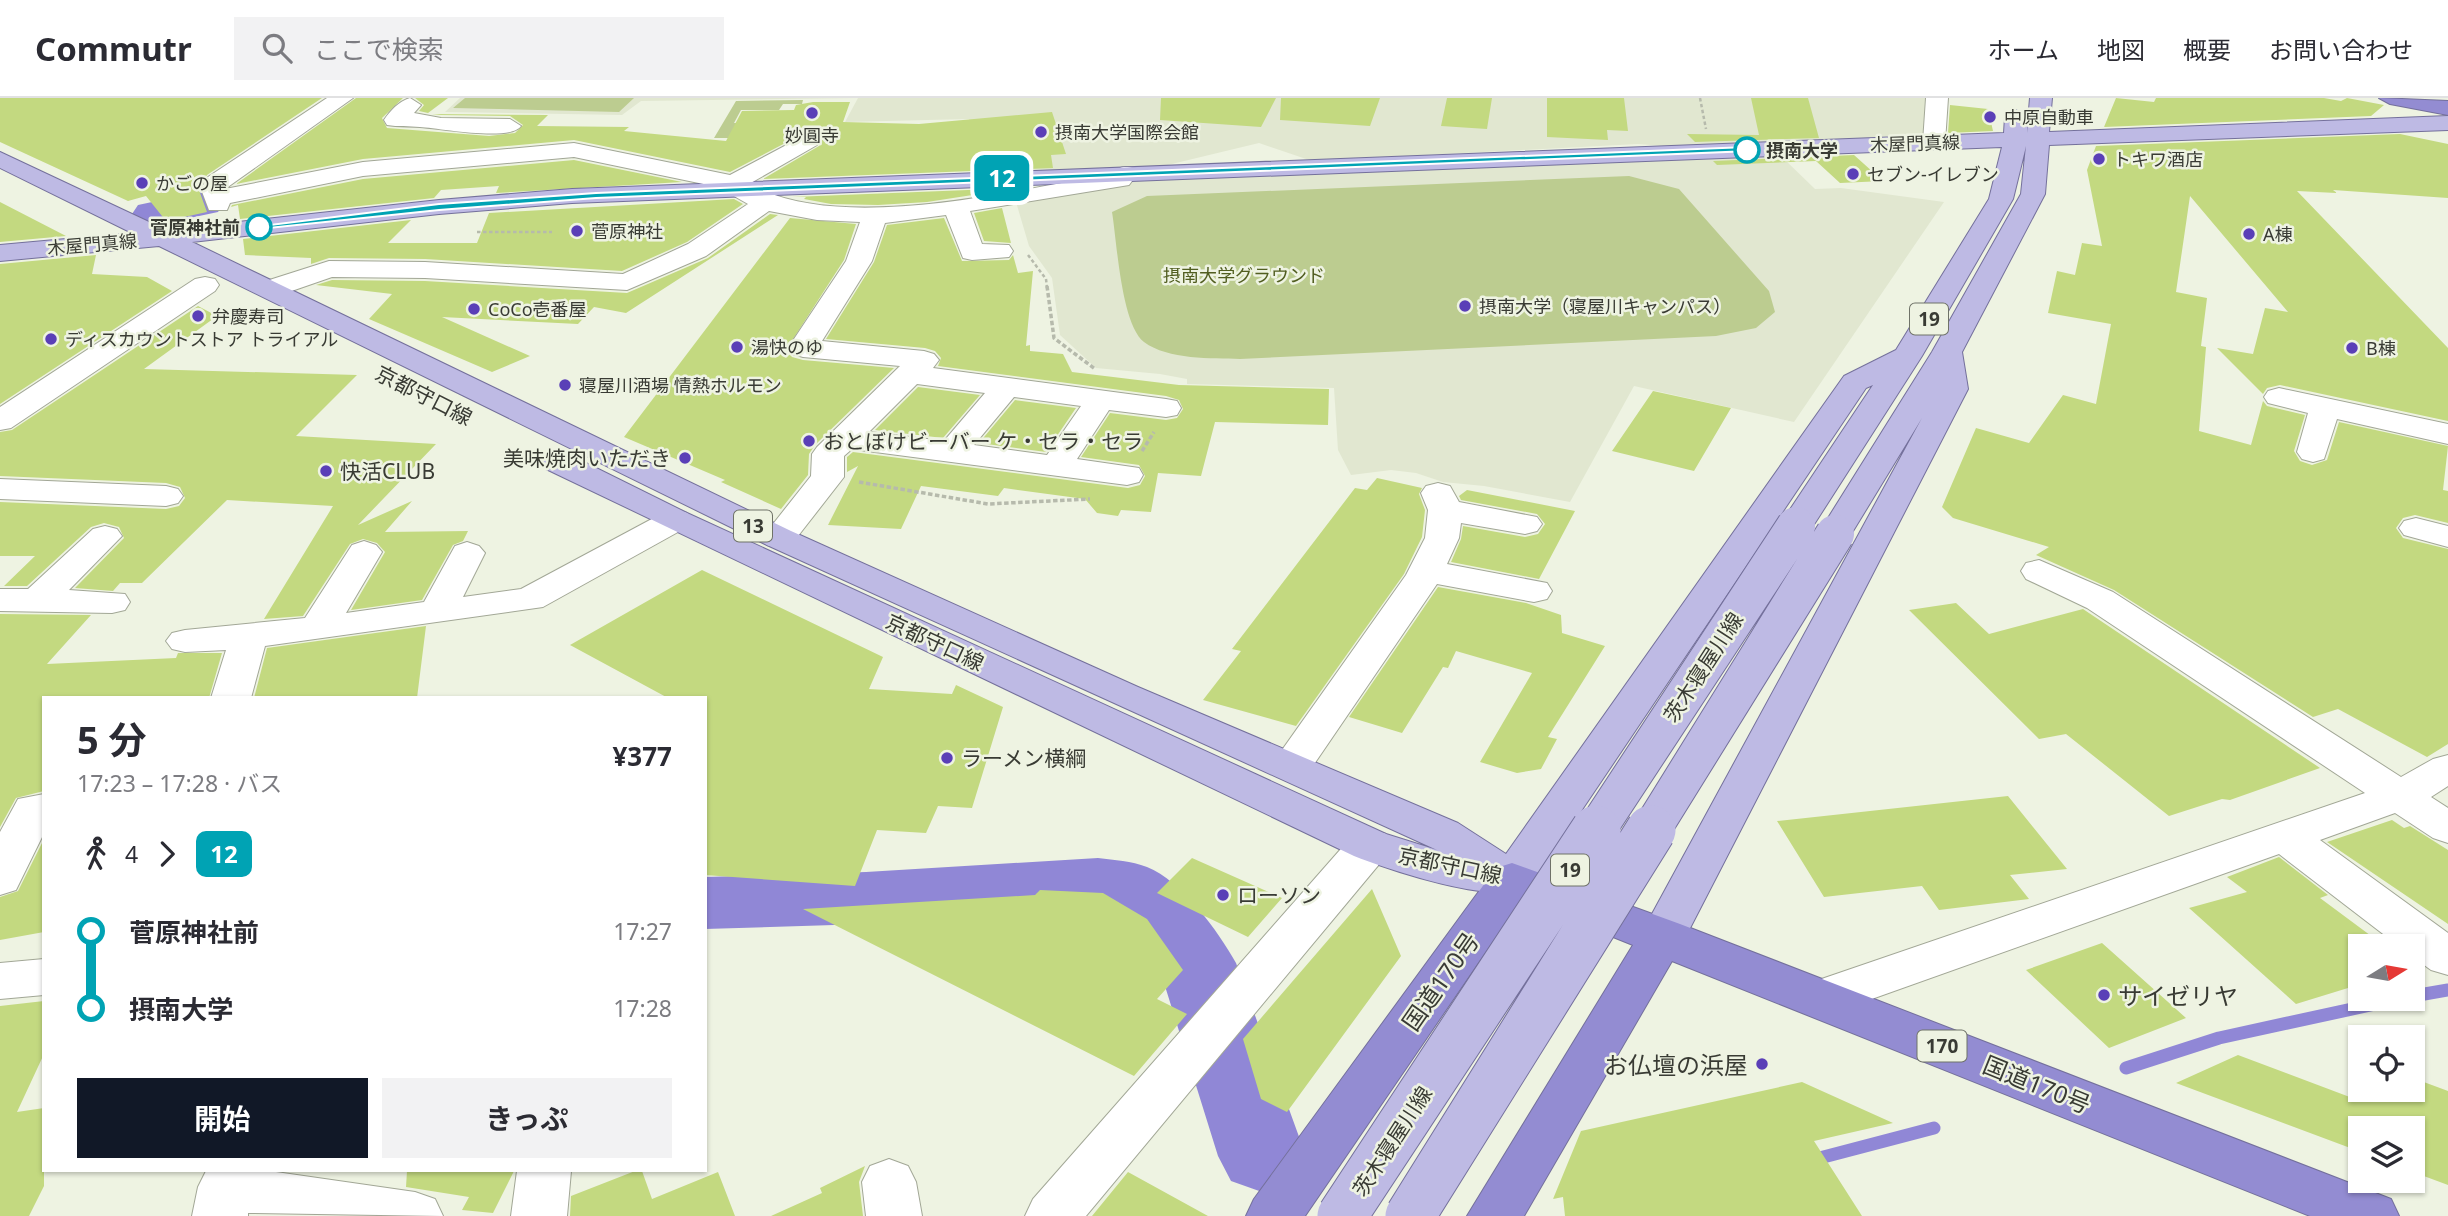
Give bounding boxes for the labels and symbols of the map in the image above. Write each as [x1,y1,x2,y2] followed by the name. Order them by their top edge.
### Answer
[804,105,820,121] marker: 妙圓寺
[2004,105,2094,129] place label: 中原自動車
[1982,109,1998,125] marker: 中原自動車
[1055,120,1199,144] place label: 摂南大学国際会館
[785,123,839,147] place label: 妙圓寺
[1033,124,1049,140] marker: 摂南大学国際会館
[1870,129,1960,157] street label: 木屋門真線
[1734,137,1760,163] marker: 摂南大学
[1766,138,1838,162] place label: 摂南大学
[2113,147,2203,171] place label: トキワ酒店
[2091,151,2107,167] marker: トキワ酒店
[970,155,1034,201] line badge: 12
[1867,162,1999,186] place label: セブン-イレブン
[1845,166,1861,182] marker: セブン-イレブン
[156,171,228,195] place label: かごの屋
[134,175,150,191] marker: かごの屋
[246,214,272,240] marker: 菅原神社前
[150,215,240,239] place label: 菅原神社前
[591,219,663,243] place label: 菅原神社
[2263,222,2293,246] place label: A棟
[569,223,585,239] marker: 菅原神社
[2241,226,2257,242] marker: A棟
[46,228,138,260] street label: 木屋門真線
[1163,263,1325,287] park label: 摂南大学グラウンド
[1479,294,1731,318] place label: 摂南大学（寝屋川キャンパス）
[488,297,587,321] place label: CoCo壱番屋
[1457,298,1473,314] marker: 摂南大学（寝屋川キャンパス）
[466,301,482,317] marker: CoCo壱番屋
[212,304,284,328] place label: 弁慶寿司
[1910,304,1948,334] road number: 19
[190,308,206,324] marker: 弁慶寿司
[65,327,338,351] place label: ディスカウントストア トライアル
[43,331,59,347] marker: ディスカウントストア トライアル
[751,335,823,359] place label: 湯快のゆ
[2366,336,2396,360] place label: B棟
[729,339,745,355] marker: 湯快のゆ
[2344,340,2360,356] marker: B棟
[371,359,477,431] street label: 京都守口線
[579,373,782,397] place label: 寝屋川酒場 情熱ホルモン
[557,377,573,393] marker: 寝屋川酒場 情熱ホルモン
[823,427,1143,455] place label: おとぼけビーバー ケ・セラ・セラ
[801,433,817,449] marker: おとぼけビーバー ケ・セラ・セラ
[503,444,671,472] place label: 美味焼肉いただき
[677,450,693,466] marker: 美味焼肉いただき
[340,457,435,485] place label: 快活CLUB
[318,463,334,479] marker: 快活CLUB
[734,510,772,542] road number: 13
[882,607,988,677] street label: 京都守口線
[1657,607,1749,727] street label: 茨木寝屋川線
[961,744,1086,772] place label: ラーメン横綱
[939,750,955,766] marker: ラーメン横綱
[1396,840,1504,890] street label: 京都守口線
[1551,855,1589,886] road number: 19
[1237,881,1321,909] place label: ローソン
[1215,887,1231,903] marker: ローソン
[1394,925,1486,1037] street label: 国道170号
[2348,934,2426,1012] north arrow
[2118,979,2238,1012] place label: サイゼリヤ
[2096,987,2112,1003] marker: サイゼリヤ
[1918,1030,1966,1062] road number: 170
[1604,1048,1748,1081] place label: お仏壇の浜屋
[1978,1048,2096,1120] street label: 国道170号
[1754,1056,1770,1072] marker: お仏壇の浜屋
[1346,1081,1438,1201] street label: 茨木寝屋川線

